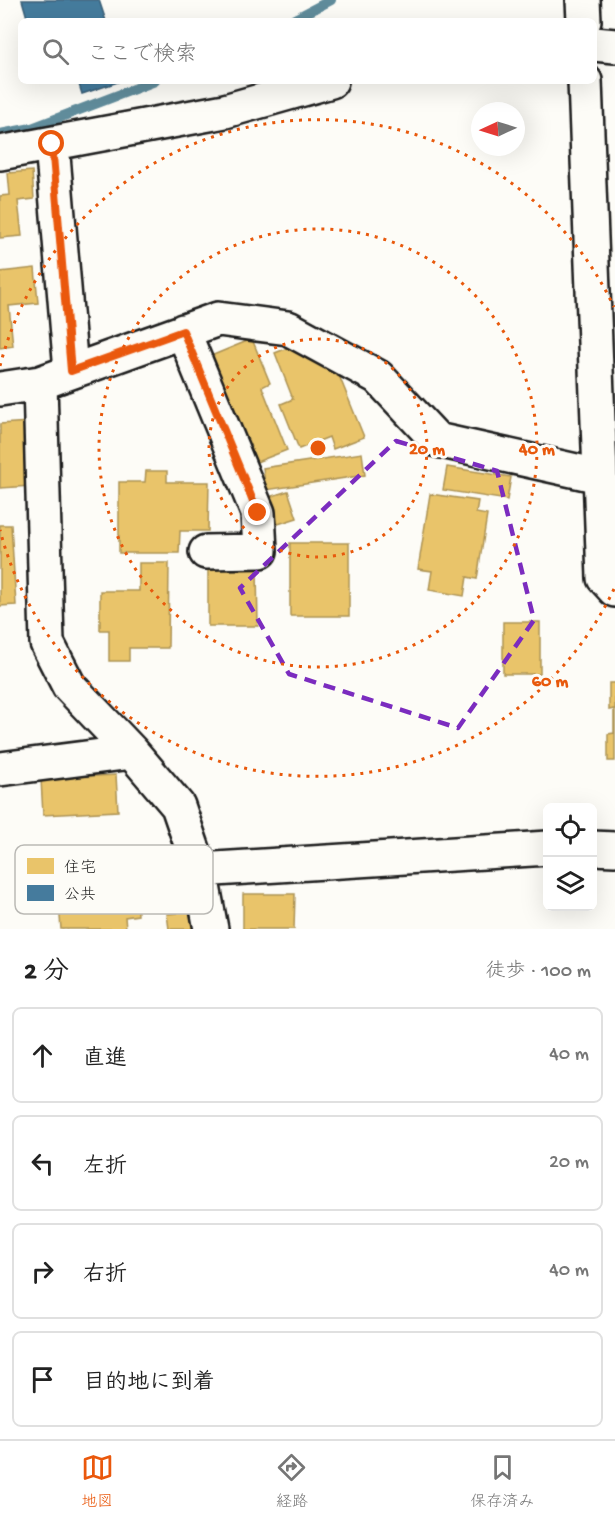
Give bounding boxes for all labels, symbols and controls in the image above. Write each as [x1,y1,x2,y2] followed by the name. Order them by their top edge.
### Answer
[18,18,597,84] search box
[39,35,72,68] icon: search
[87,43,197,69] text: ここで検索
[471,102,525,156] north arrow
[38,130,64,156] route start
[308,438,328,458] centre of rings
[409,440,445,461] text: 20 m
[518,440,555,461] text: 40 m
[244,499,270,525] route end
[532,672,568,693] text: 60 m
[543,803,597,911] map controls
[543,803,597,857] button: locate
[15,845,213,914] legend
[543,857,597,911] button: layers
[64,859,96,879] text: 住宅
[64,886,96,906] text: 公共
[24,958,69,989] text: 2 分
[486,961,591,984] text: 徒歩 · 100 m
[26,1039,59,1072] icon: ahead
[549,1044,589,1067] text: 40 m
[83,1047,127,1073] text: 直進
[26,1147,59,1180] icon: left
[549,1152,589,1175] text: 20 m
[83,1155,127,1181] text: 左折
[26,1255,59,1288] icon: right
[549,1260,589,1283] text: 40 m
[83,1263,127,1289] text: 右折
[26,1363,59,1396] icon: arrive
[83,1371,215,1397] text: 目的地に到着
[81,1451,114,1513] tab: 地図
[275,1451,308,1513] tab: 経路
[470,1451,534,1513] tab: 保存済み

